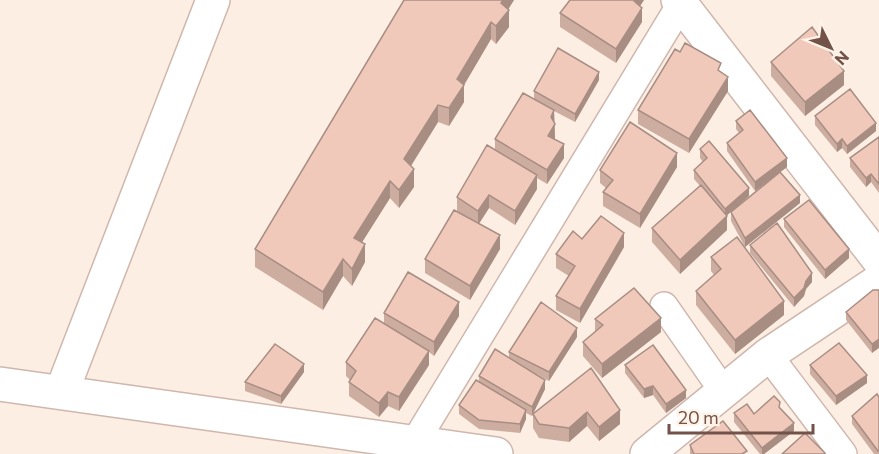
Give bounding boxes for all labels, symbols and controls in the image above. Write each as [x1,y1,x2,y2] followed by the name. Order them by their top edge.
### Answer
[801,18,861,78] north arrow
[831,48,853,69] text: N
[669,397,813,435] scale bar
[678,406,719,428] text: 20 m

